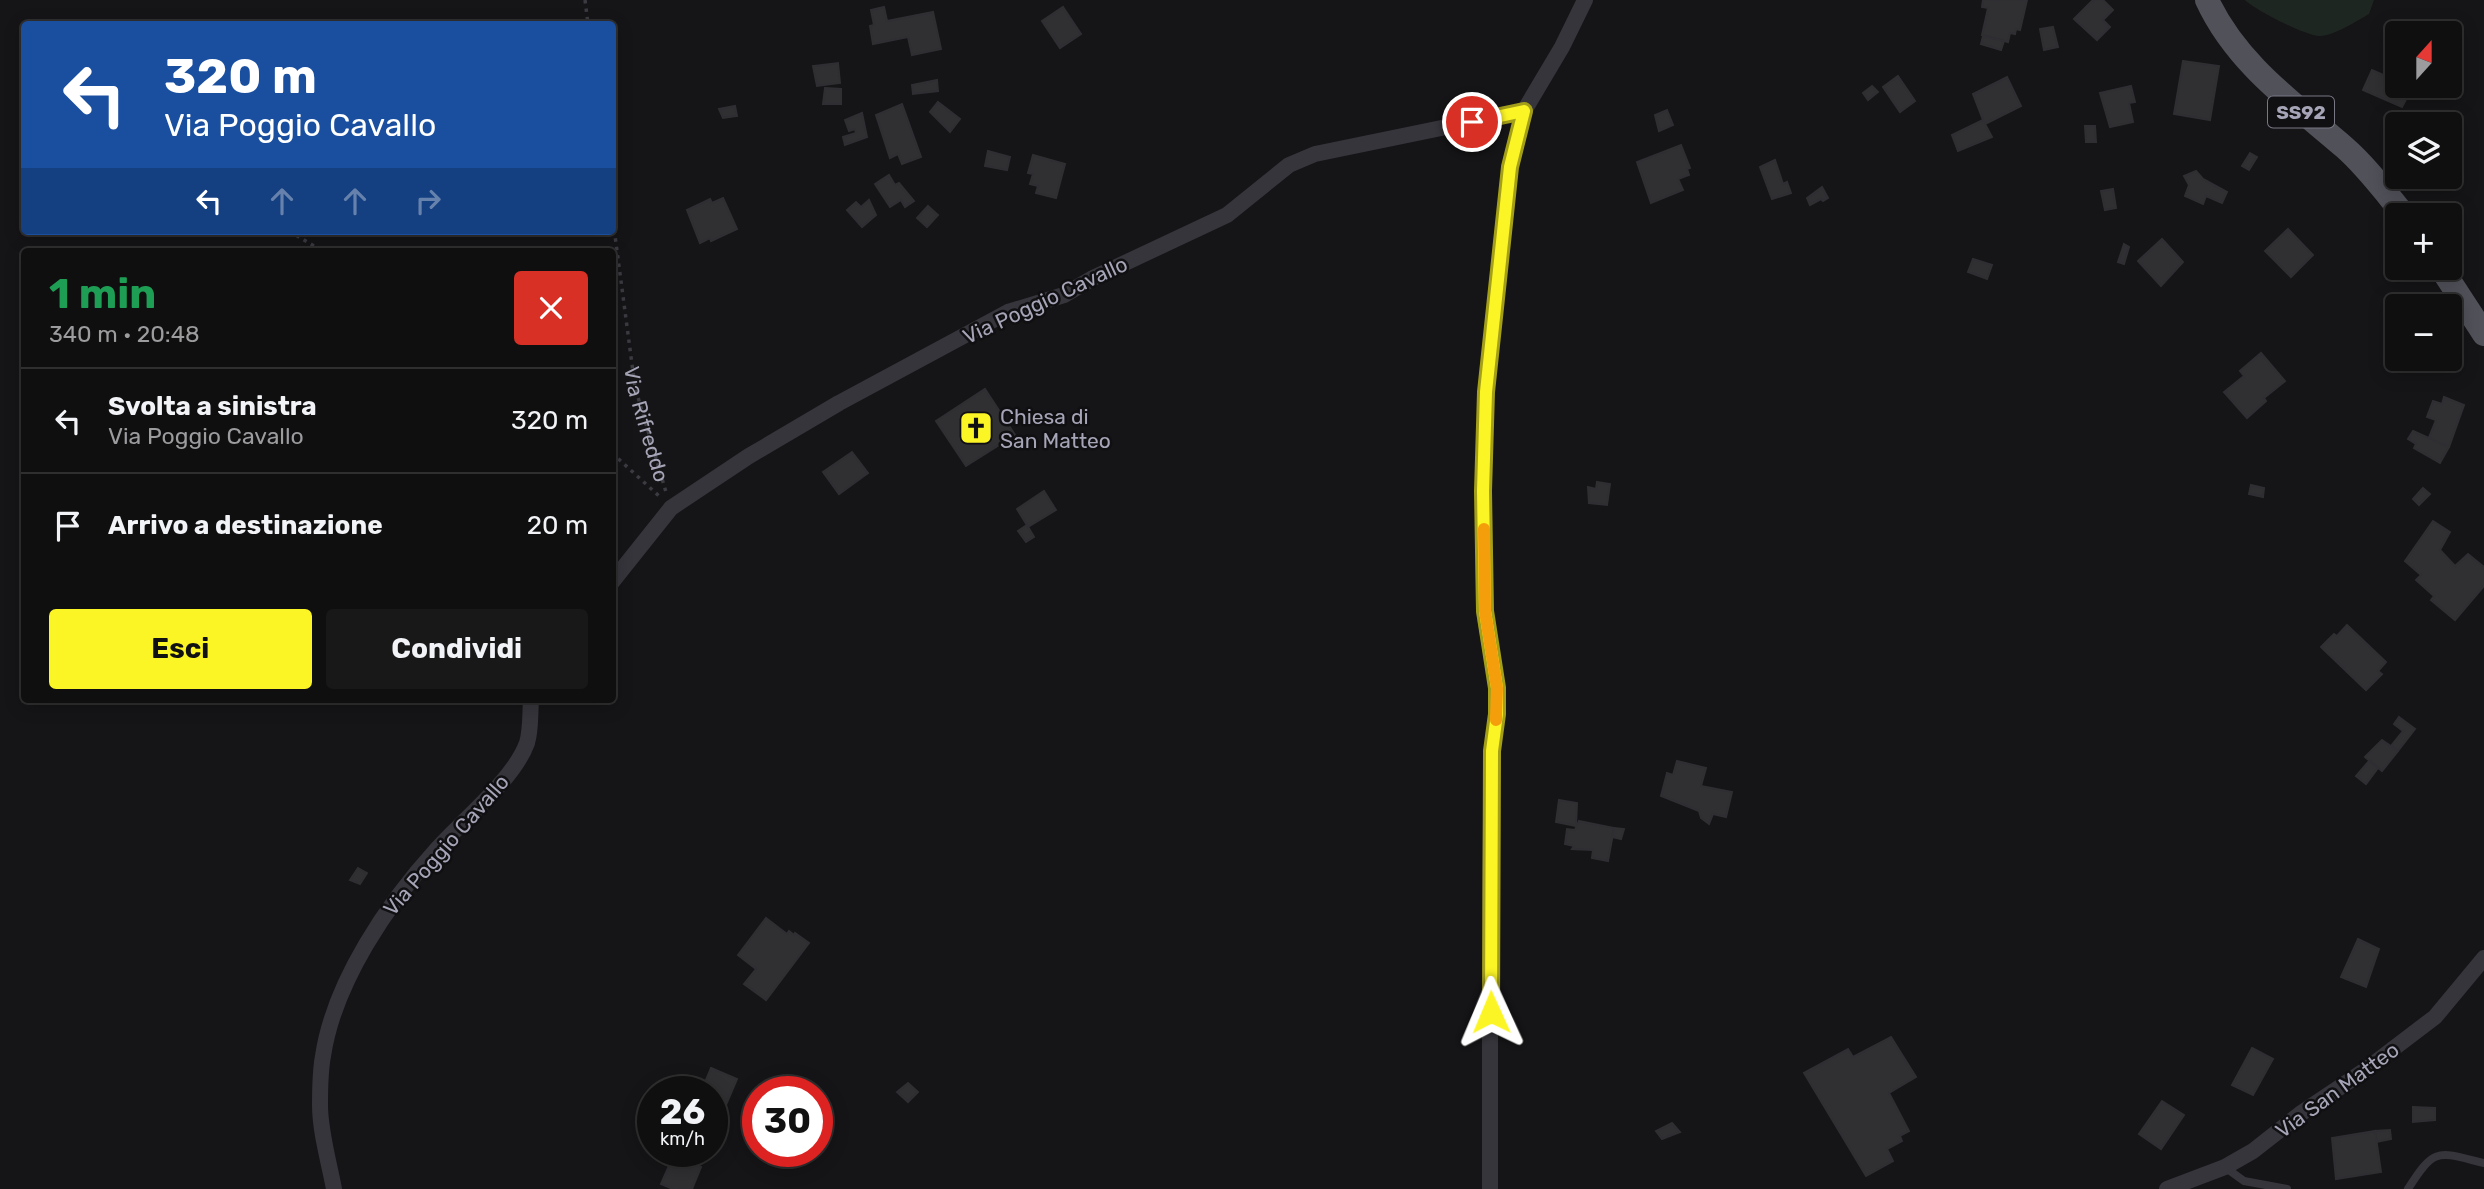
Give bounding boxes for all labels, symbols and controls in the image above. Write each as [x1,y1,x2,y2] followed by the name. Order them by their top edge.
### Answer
[2385,21,2462,98] north arrow
[2385,21,2462,371] map controls
[164,47,317,105] text: 320 m
[49,49,140,140] icon: left
[1442,92,1502,152] pin
[2268,96,2334,128] road number: SS92
[1453,103,1491,141] icon: arrive
[164,106,436,144] text: Via Poggio Cavallo
[2385,112,2462,189] button: layers
[190,182,228,220] icon: left
[263,182,301,220] icon: ahead
[336,182,374,220] icon: ahead
[409,182,447,220] icon: right
[2385,203,2462,280] button: +
[959,251,1131,349] street label: Via Poggio Cavallo
[49,269,156,319] text: 1 min
[514,271,588,345] button: close
[2385,294,2462,371] button: −
[49,320,200,348] text: 340 m · 20:48
[620,364,675,485] street label: Via Rifreddo
[108,391,317,422] text: Svolta a sinistra
[49,402,87,440] icon: left
[1000,404,1111,453] place label: Chiesa di San Matteo
[511,405,588,436] text: 320 m
[957,409,995,447] church icon: Chiesa di San Matteo
[108,422,304,450] text: Via Poggio Cavallo
[49,507,87,545] icon: arrive
[108,510,383,541] text: Arrivo a destinazione
[527,510,588,541] text: 20 m
[49,609,312,689] button: Esci
[326,609,588,689] button: Condividi
[378,769,514,921] street label: Via Poggio Cavallo
[1454,975,1528,1049] position arrow
[2270,1037,2404,1143] street label: Via San Matteo
[742,1076,833,1167] speed limit sign: 30
[660,1091,705,1133] text: 26
[660,1128,705,1150] text: km/h

